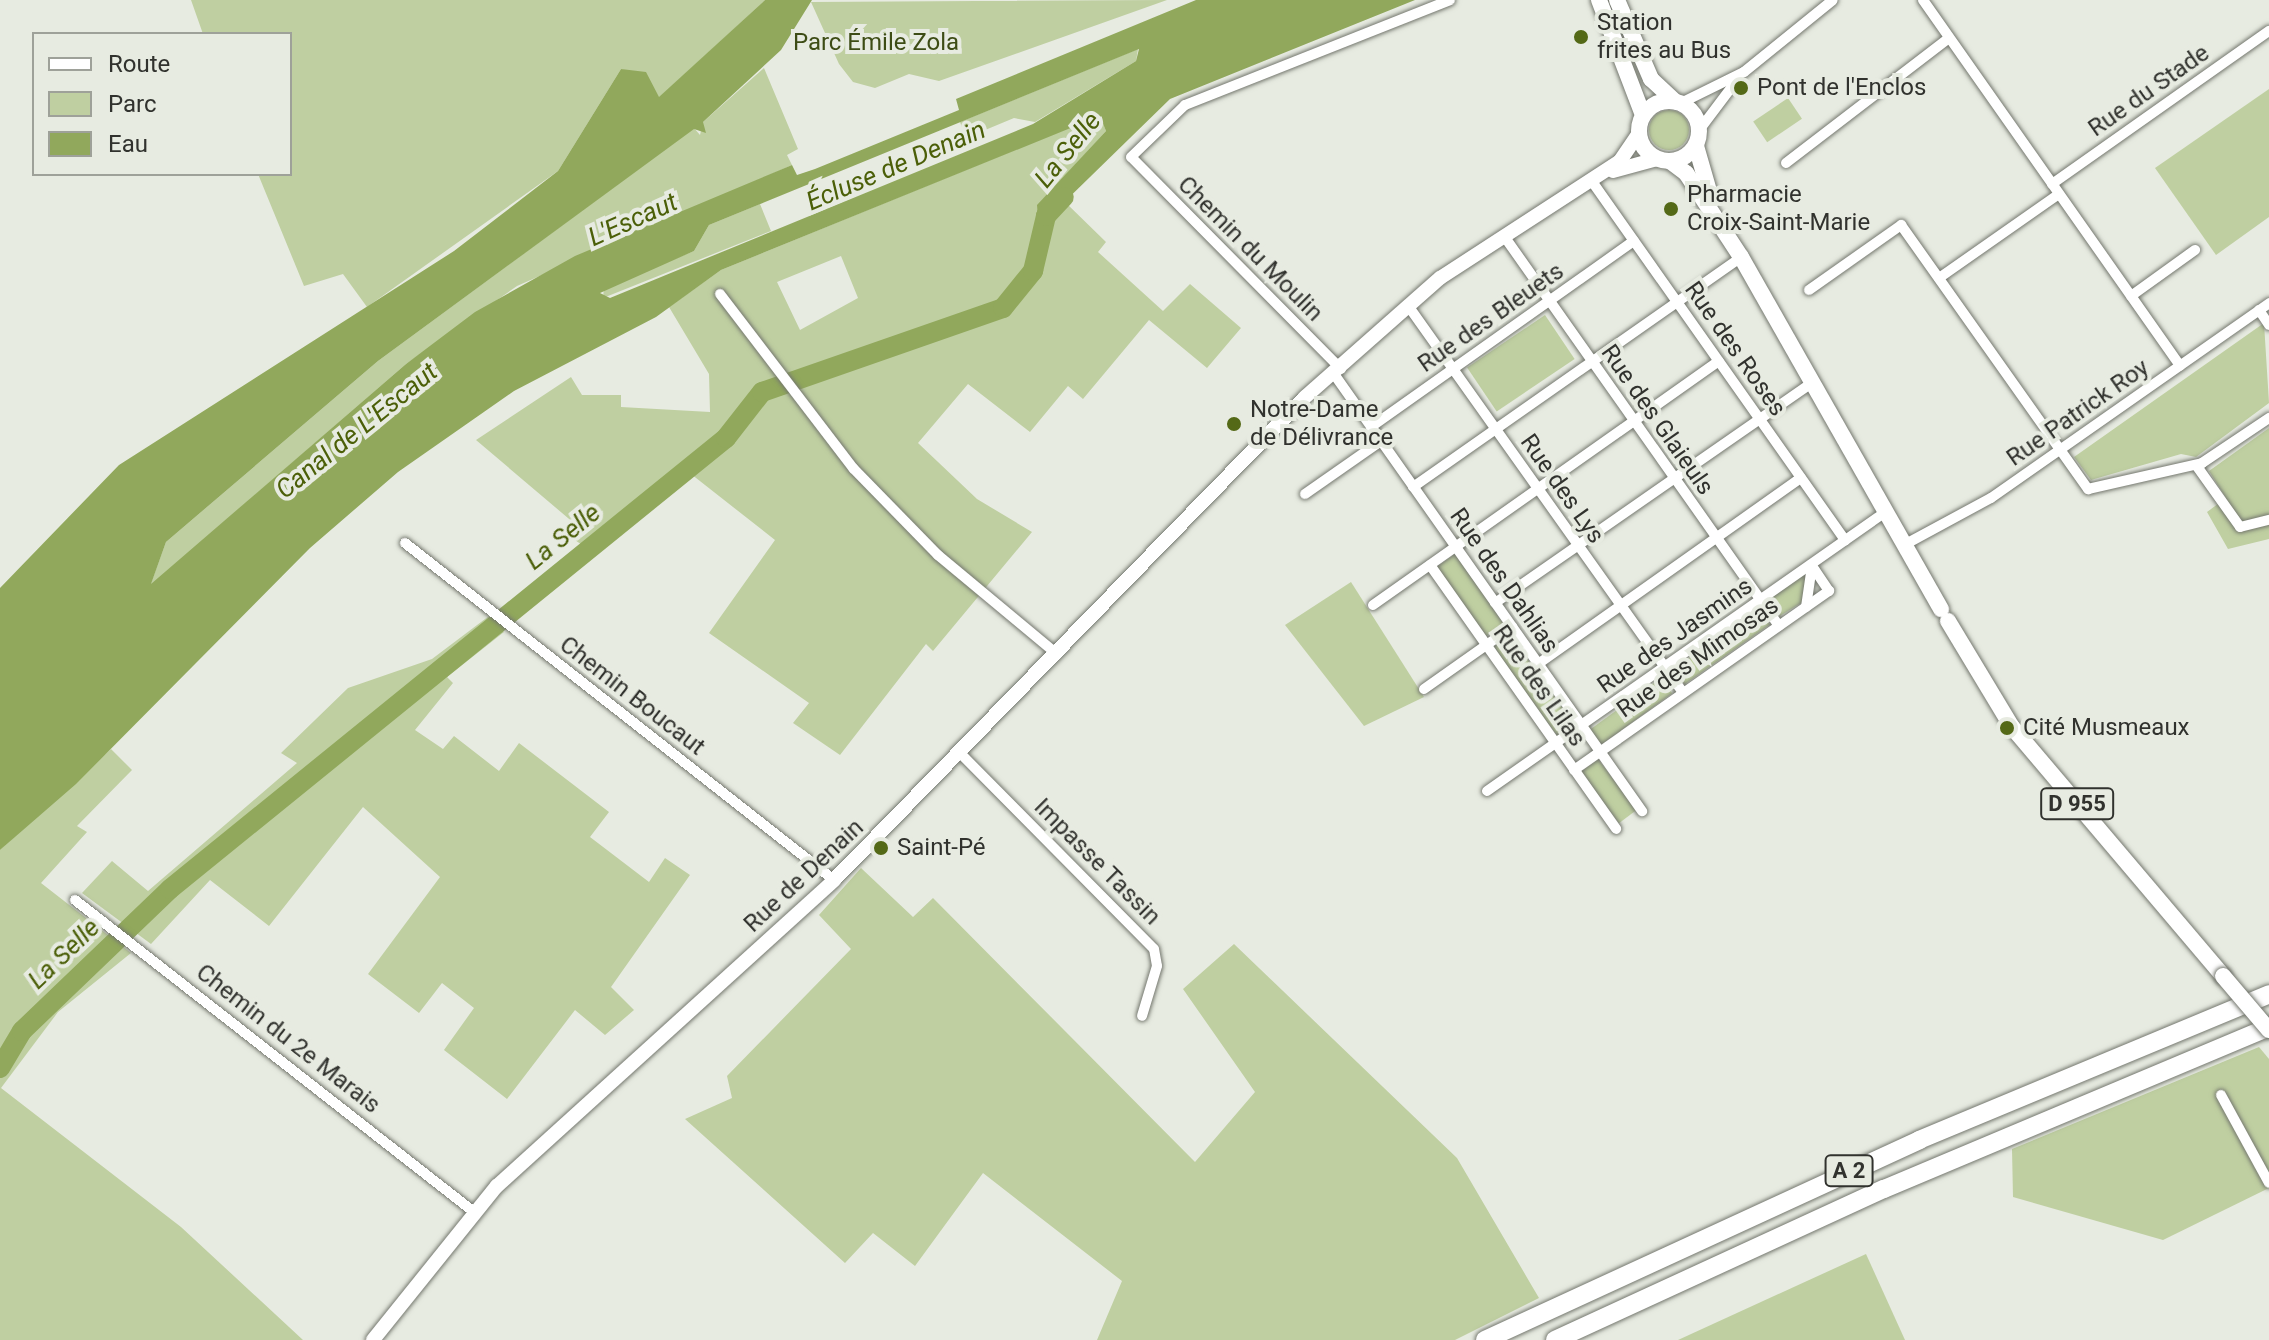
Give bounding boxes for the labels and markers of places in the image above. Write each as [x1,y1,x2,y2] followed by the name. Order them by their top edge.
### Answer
[1597,9,1731,65] place label: Station frites au Bus
[1572,28,1590,46] marker: Station frites au Bus
[1757,74,1926,102] place label: Pont de l'Enclos
[1732,79,1750,97] marker: Pont de l'Enclos
[1687,181,1870,237] place label: Pharmacie Croix-Saint-Marie
[1662,200,1680,218] marker: Pharmacie Croix-Saint-Marie
[1250,396,1393,452] place label: Notre-Dame de Délivrance
[1225,415,1243,433] marker: Notre-Dame de Délivrance
[2023,714,2190,742] place label: Cité Musmeaux
[1998,719,2016,737] marker: Cité Musmeaux
[897,834,986,862] place label: Saint-Pé
[872,839,890,857] marker: Saint-Pé

